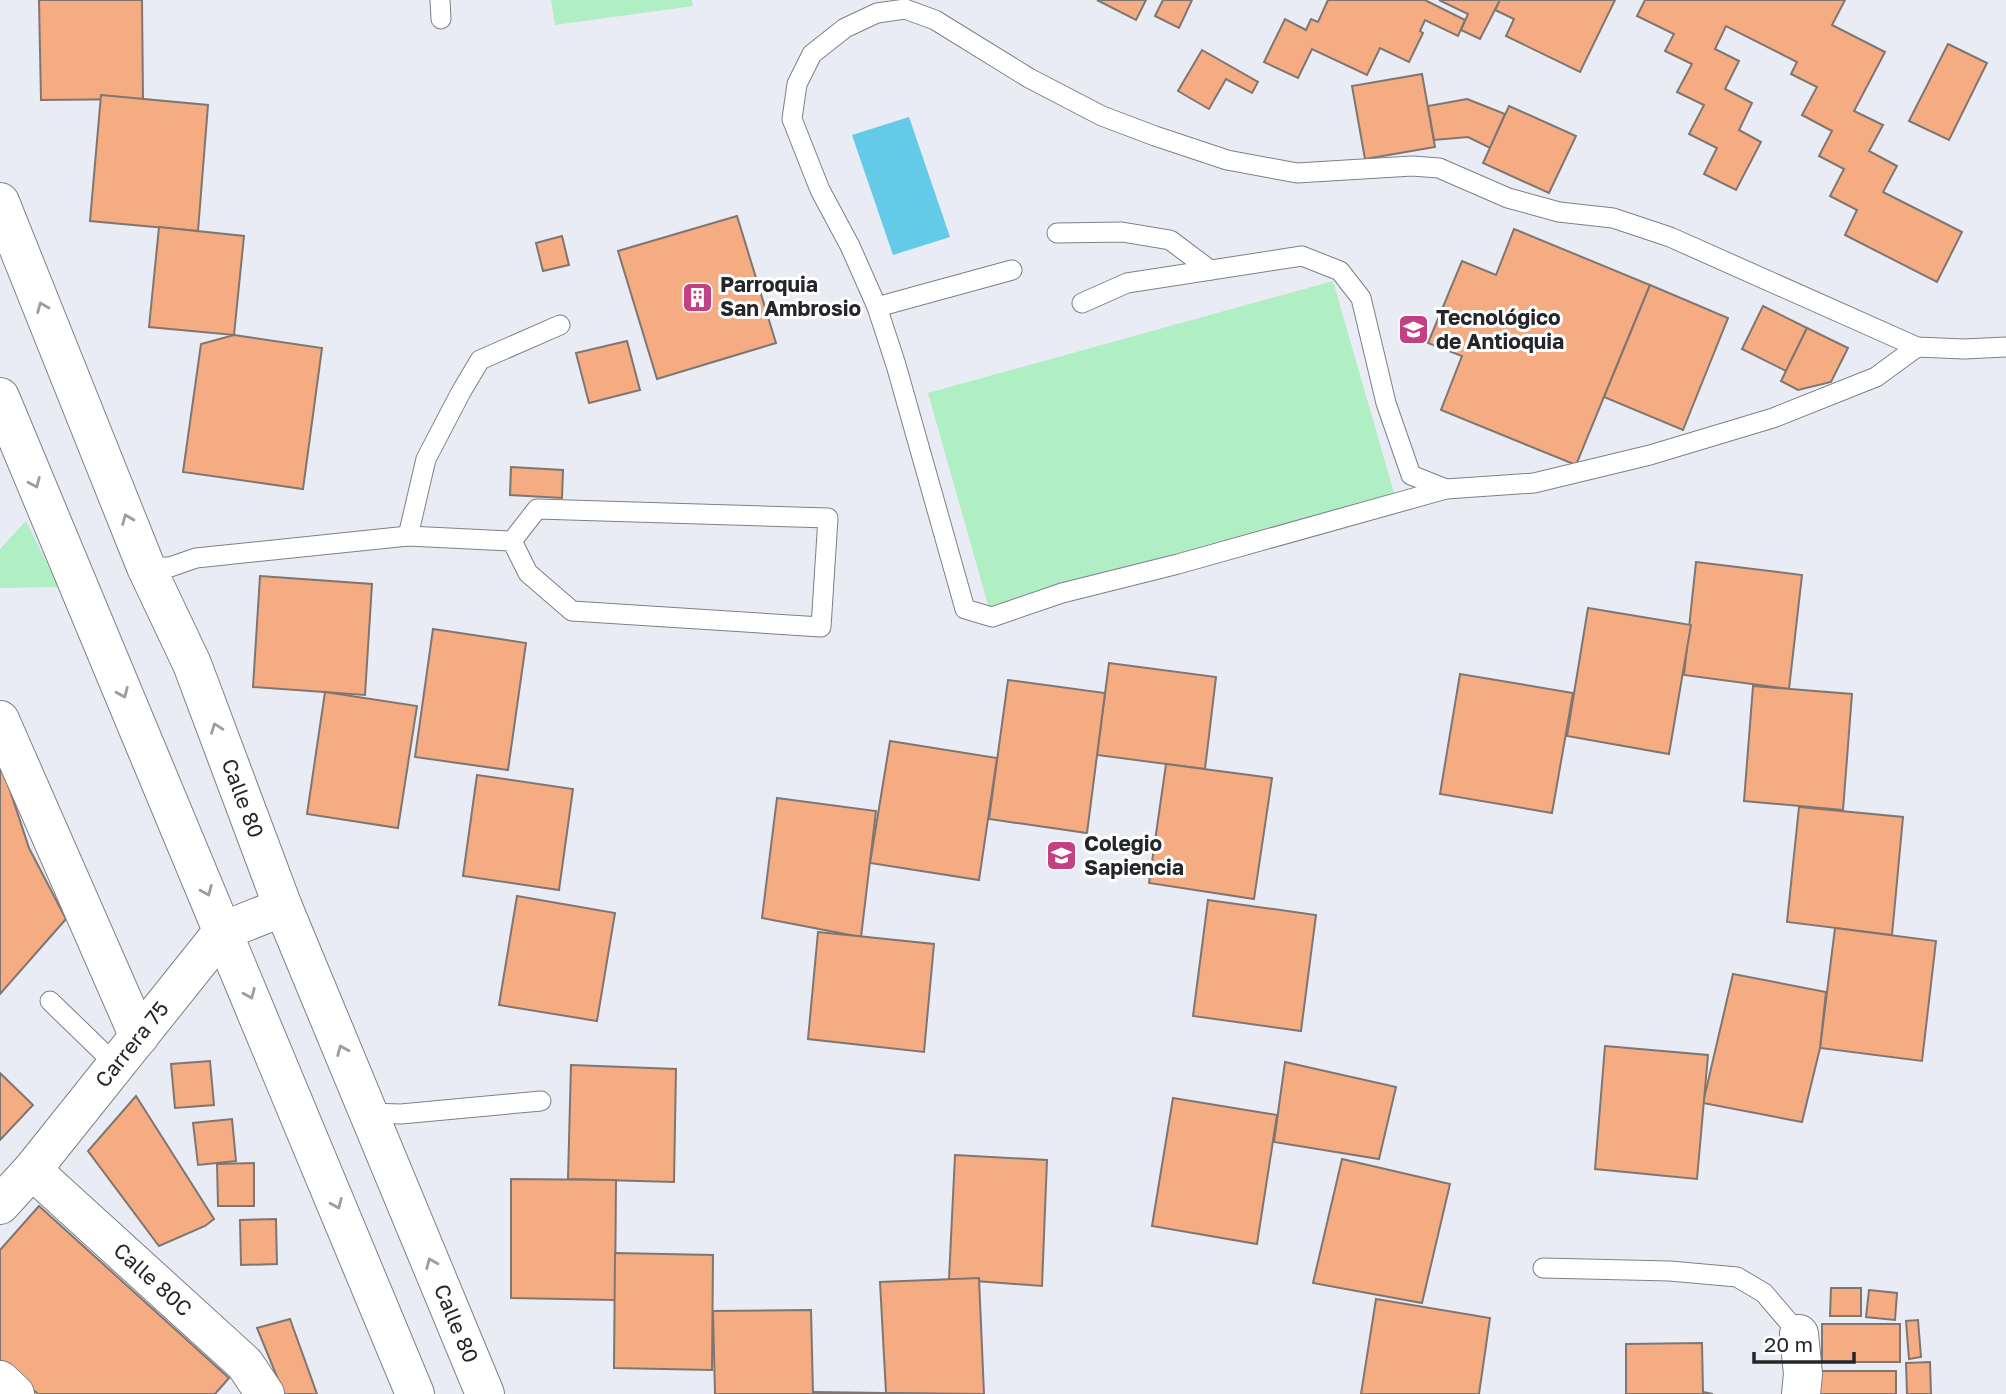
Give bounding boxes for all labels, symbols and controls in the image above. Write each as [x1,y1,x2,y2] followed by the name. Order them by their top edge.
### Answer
[720,271,861,321] place label: Parroquia San Ambrosio
[680,280,714,314] building icon: Parroquia San Ambrosio
[37,302,51,314] one-way arrow
[1436,304,1564,354] place label: Tecnológico de Antioquia
[1396,313,1430,347] school or university icon: Tecnológico de Antioquia
[27,476,41,488] one-way arrow
[121,513,135,526] one-way arrow
[115,686,129,698] one-way arrow
[210,722,224,734] one-way arrow
[217,755,270,841] street label: Calle 80
[1084,830,1184,880] place label: Colegio Sapiencia
[1044,839,1078,873] school or university icon: Colegio Sapiencia
[198,885,212,897] one-way arrow
[241,987,255,999] one-way arrow
[89,996,174,1092] street label: Carrera 75
[336,1044,350,1057] one-way arrow
[329,1197,343,1210] one-way arrow
[109,1237,198,1321] street label: Calle 80C
[425,1258,439,1270] one-way arrow
[429,1280,485,1366] street label: Calle 80
[1754,1320,1854,1364] scale bar
[1764,1331,1813,1357] text: 20 m

